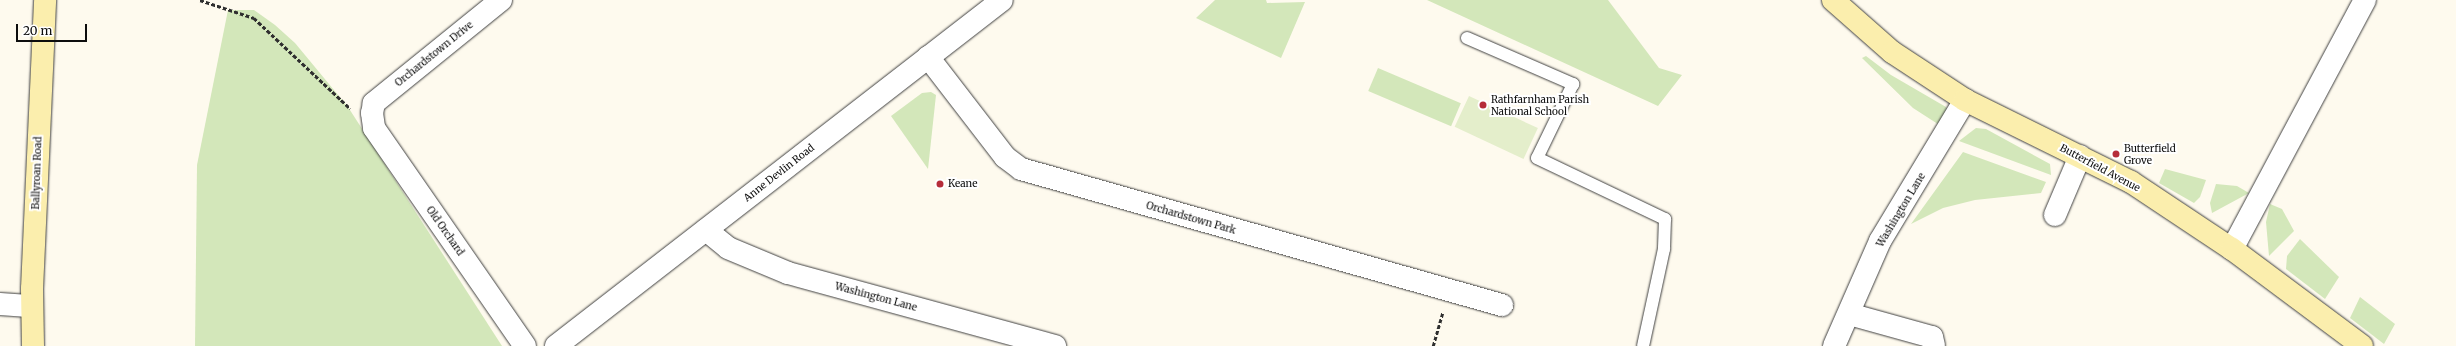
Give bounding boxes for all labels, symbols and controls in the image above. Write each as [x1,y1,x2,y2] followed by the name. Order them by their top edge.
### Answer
[18,16,89,42] scale bar
[393,19,475,89] street label: Orchardstown Drive
[23,23,52,38] text: 20 m
[1491,93,1589,116] place label: Rathfarnham Parish National School
[1478,100,1488,110] marker: Rathfarnham Parish National School
[30,136,44,210] street label: Ballyroan Road
[741,142,817,204] street label: Anne Devlin Road
[2058,142,2142,194] street label: Butterfield Avenue
[2124,142,2176,166] place label: Butterfield Grove
[2111,149,2121,159] marker: Butterfield Grove
[1874,171,1928,249] street label: Washington Lane
[948,178,977,190] place label: Keane
[935,179,945,189] marker: Keane
[1145,199,1237,237] street label: Orchardstown Park
[424,204,466,258] street label: Old Orchard
[834,280,918,314] street label: Washington Lane

